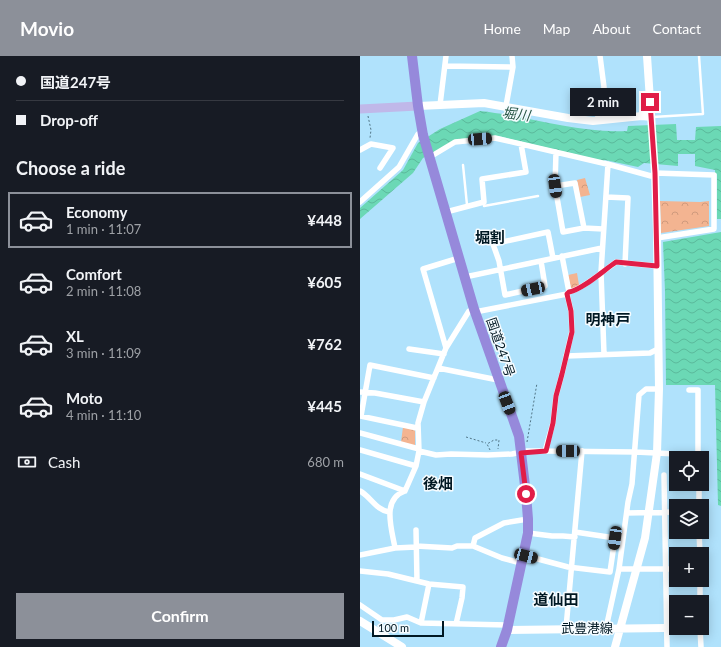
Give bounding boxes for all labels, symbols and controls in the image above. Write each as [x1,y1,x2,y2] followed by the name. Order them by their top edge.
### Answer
[20,17,74,40] text: Movio
[483,20,521,37] text: Home
[543,20,570,37] text: Map
[592,20,630,37] text: About
[652,20,701,37] text: Contact
[40,73,111,91] text: 国道247号
[570,88,636,116] callout: 2 min
[641,93,659,111] route end
[587,94,619,110] text: 2 min
[501,103,533,124] water label: 堀川
[40,111,98,129] text: Drop-off
[468,132,492,146] car
[16,157,125,179] text: Choose a ride
[547,173,563,199] car
[18,202,54,238] icon: car
[66,203,127,221] text: Economy
[307,211,342,229] text: ¥448
[66,221,141,237] text: 1 min · 11:07
[475,228,505,246] district label: 堀割
[18,264,54,300] icon: car
[66,265,122,283] text: Comfort
[307,273,342,291] text: ¥605
[520,281,546,297] car
[66,283,141,299] text: 2 min · 11:08
[585,310,631,328] district label: 明神戸
[483,315,519,379] street label: 国道247号
[18,326,54,362] icon: car
[66,327,84,345] text: XL
[307,335,342,353] text: ¥762
[66,345,141,361] text: 3 min · 11:09
[18,388,54,424] icon: car
[66,389,103,407] text: Moto
[497,390,517,416] car
[307,397,342,415] text: ¥445
[66,407,141,423] text: 4 min · 11:10
[556,445,580,457] car
[16,451,38,473] icon: cash
[669,451,709,635] map controls
[669,451,709,491] button: locate
[48,453,80,471] text: Cash
[307,454,344,470] text: 680 m
[423,474,453,492] district label: 後畑
[517,485,535,503] route start
[669,499,709,539] button: layers
[607,525,623,551] car
[513,547,539,565] car
[669,547,709,587] button: +
[533,590,579,608] district label: 道仙田
[16,593,344,639] button: Confirm
[669,595,709,635] button: −
[372,619,444,638] scale bar
[561,620,613,636] street label: 武豊港線
[378,621,409,634] text: 100 m

